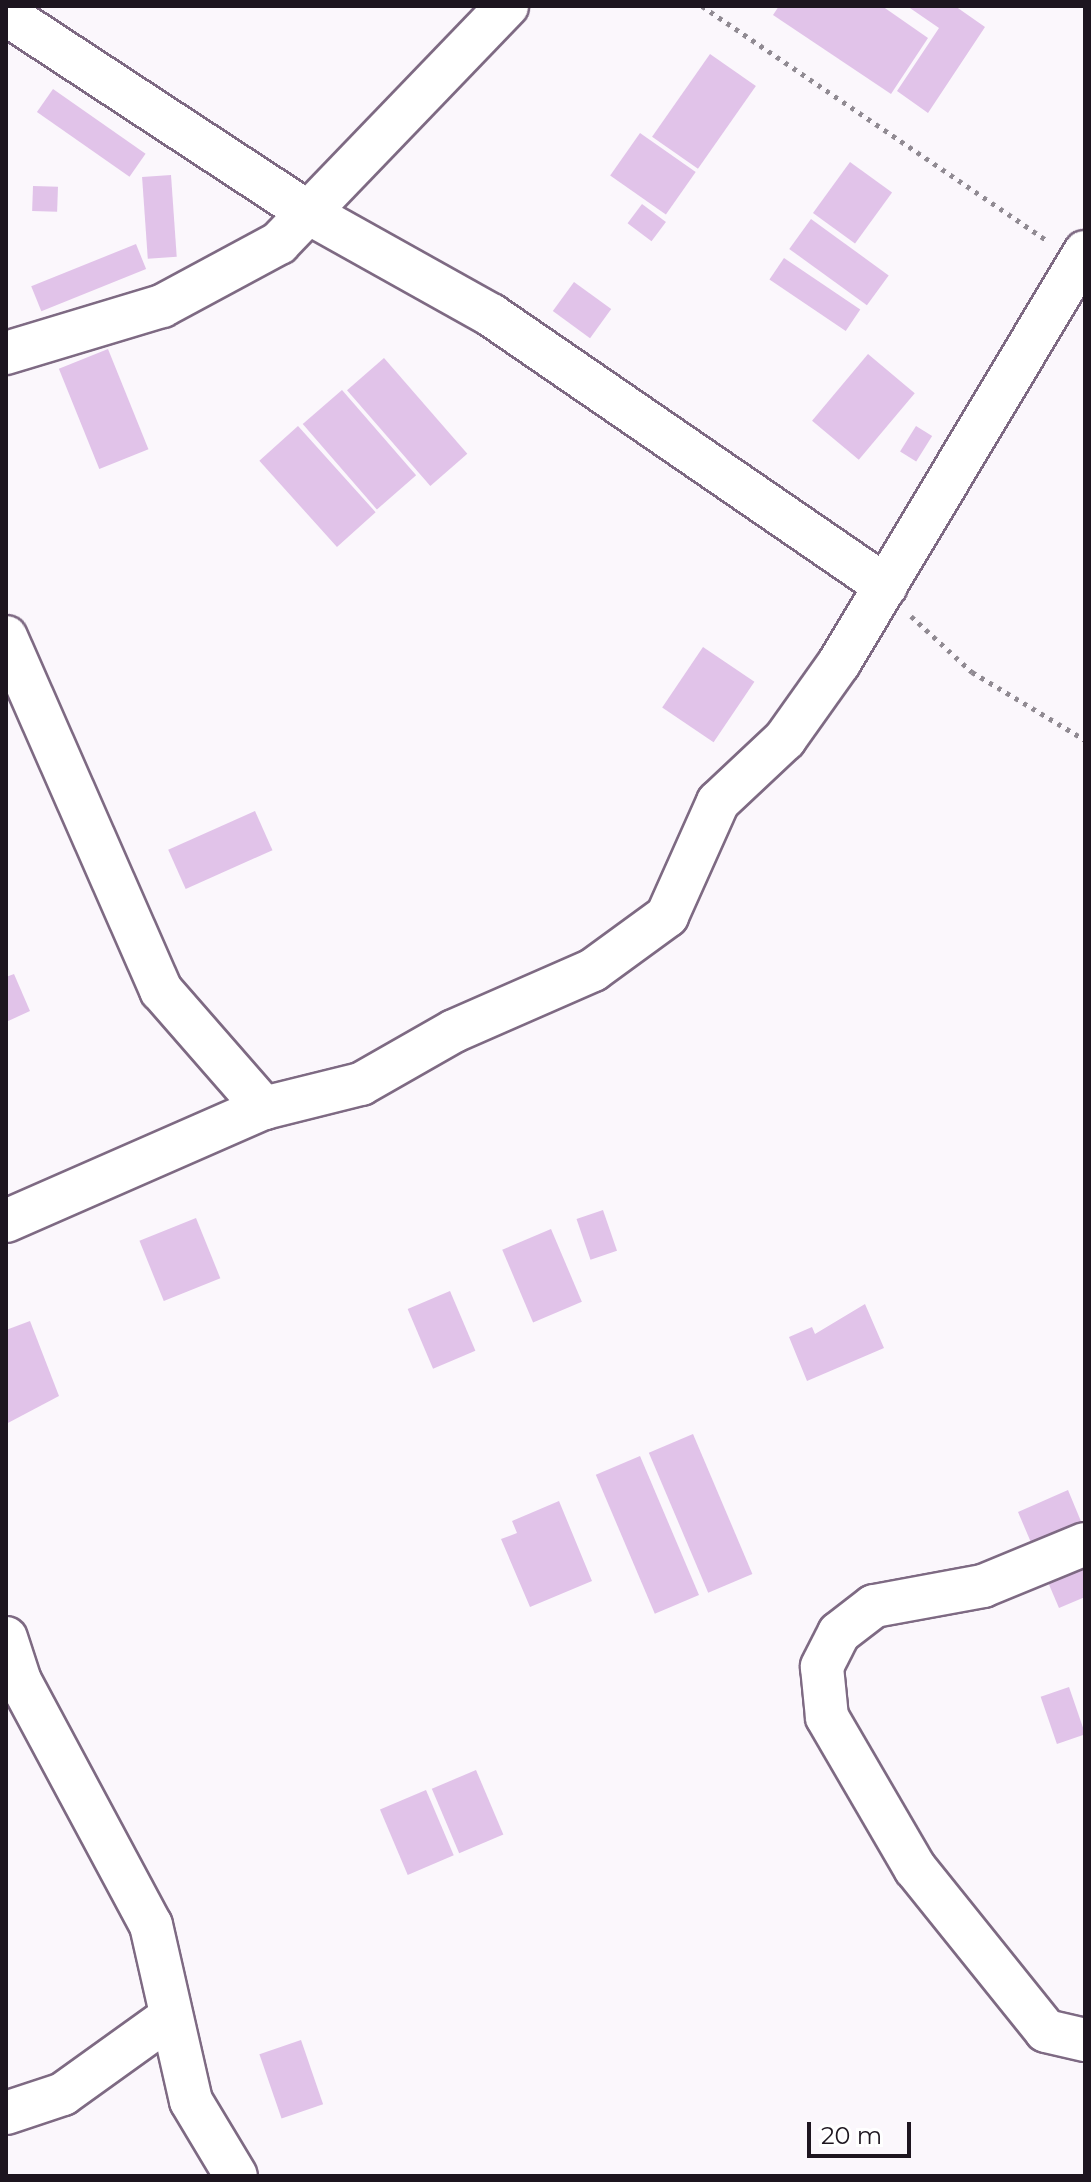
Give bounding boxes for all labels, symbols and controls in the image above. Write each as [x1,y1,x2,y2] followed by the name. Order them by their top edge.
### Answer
[811,2106,915,2156] scale bar
[821,2121,882,2150] text: 20 m

